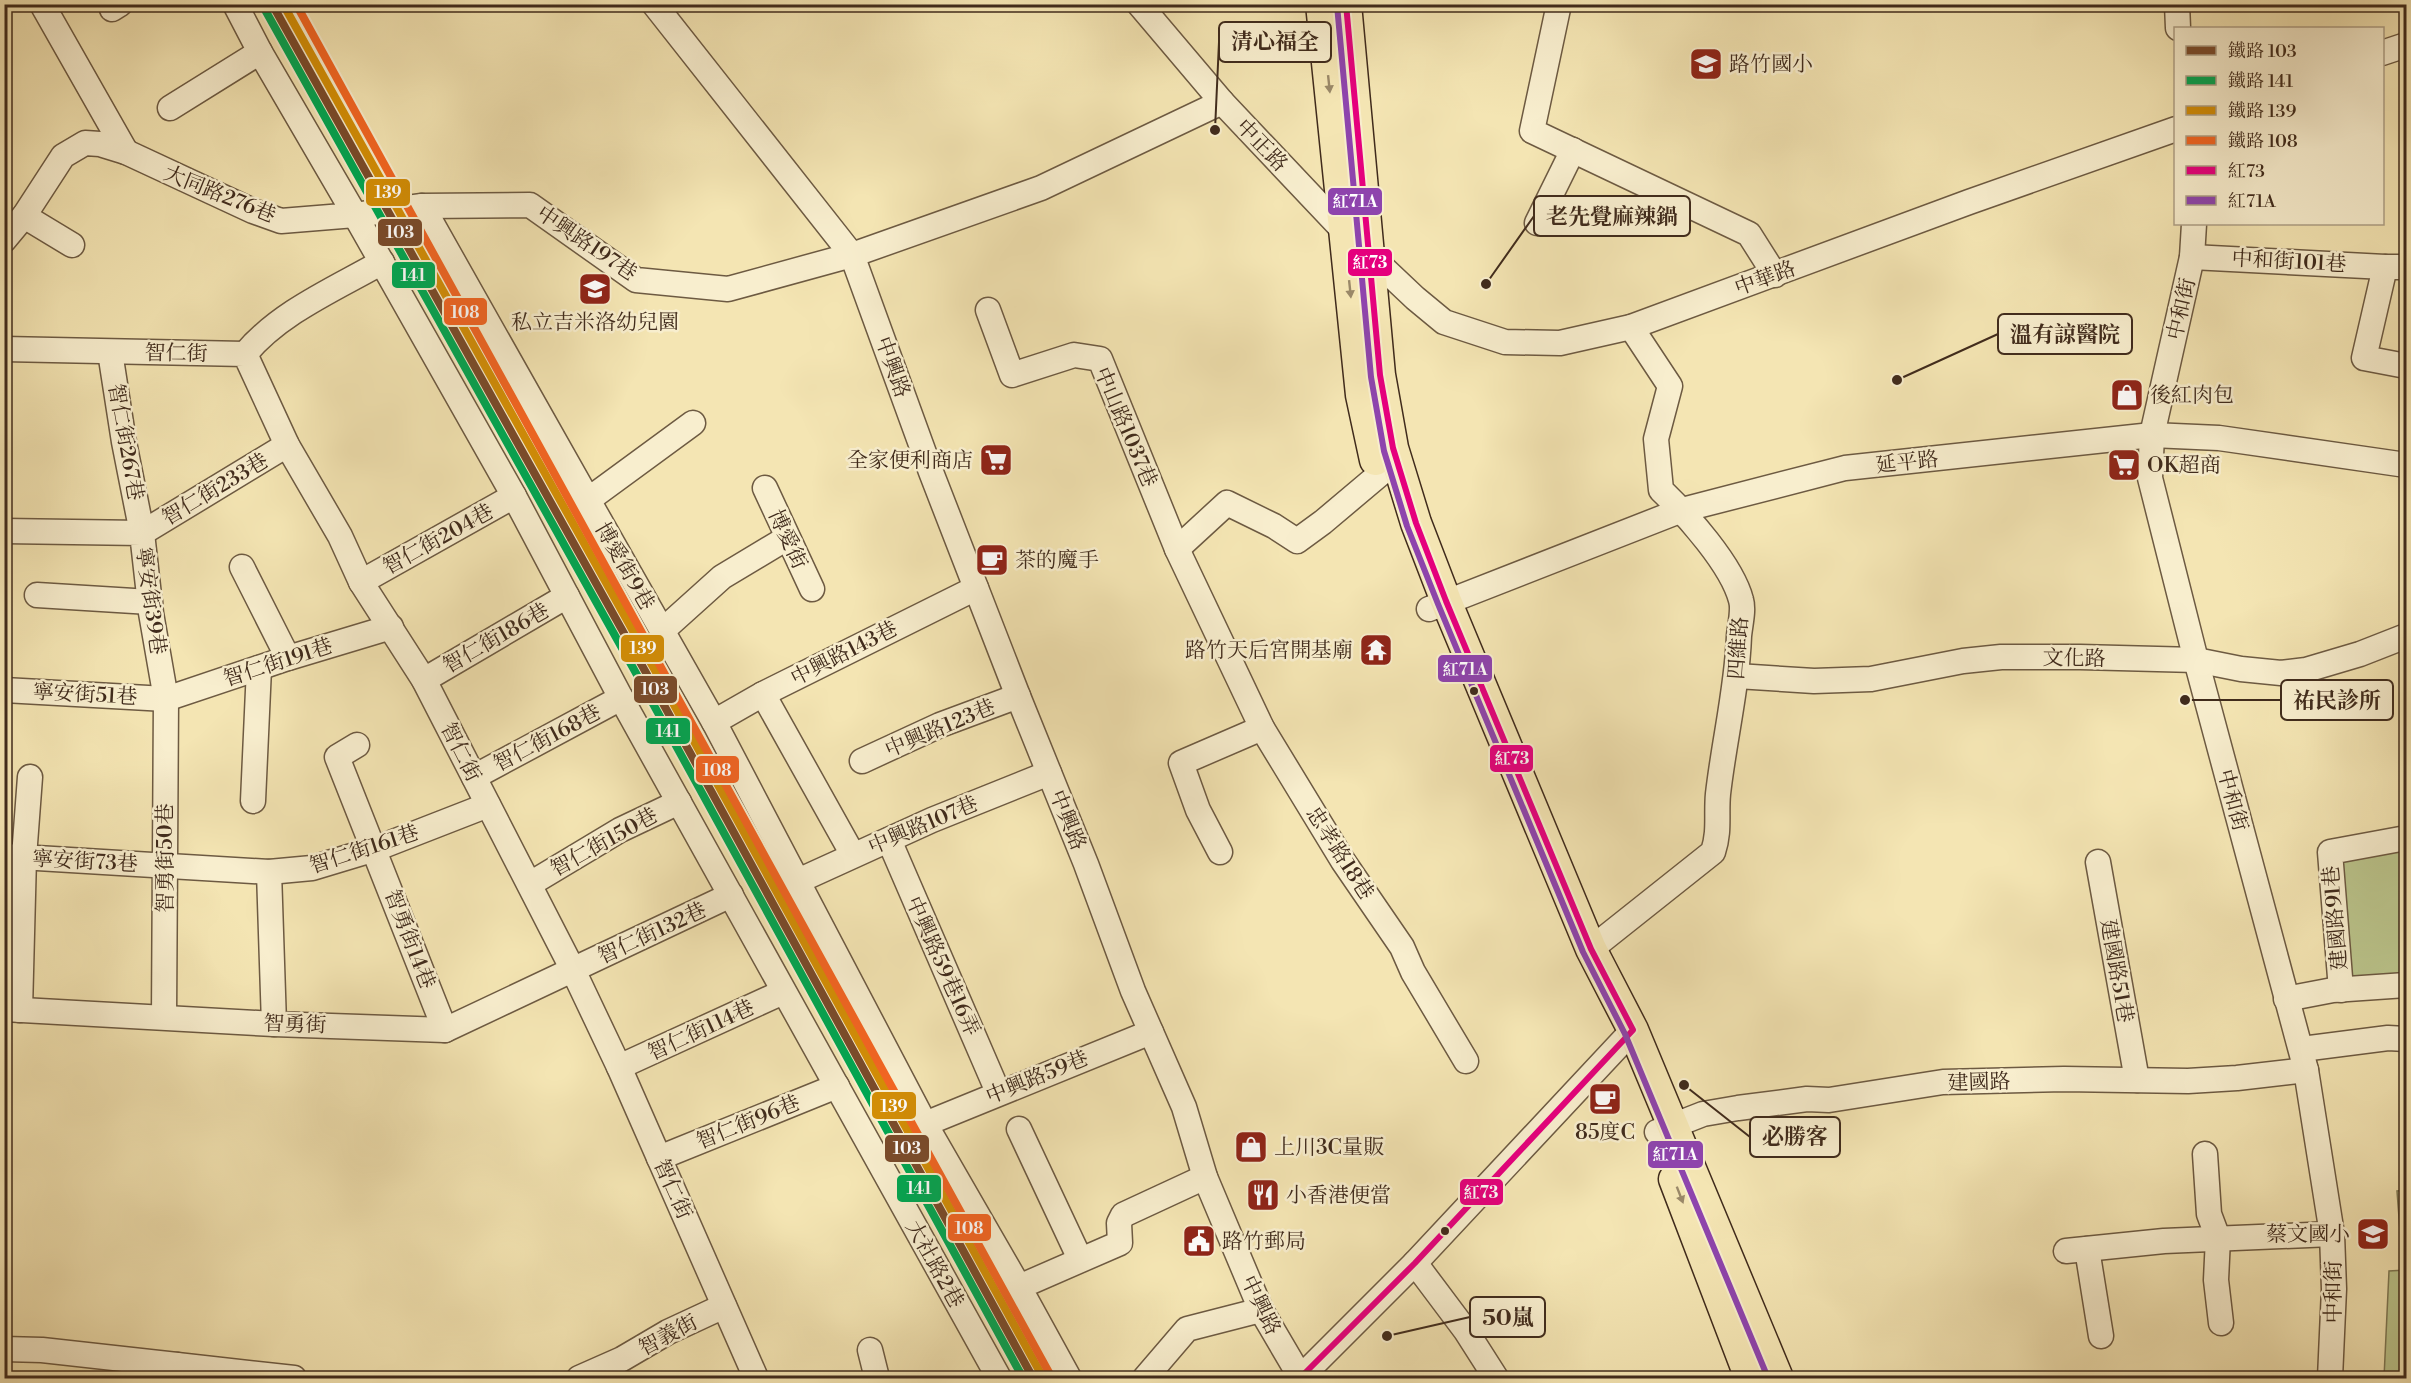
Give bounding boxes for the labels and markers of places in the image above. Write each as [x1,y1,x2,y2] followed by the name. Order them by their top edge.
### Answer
[1219,22,1331,62] callout: 清心福全
[1688,46,1724,82] school or university icon: 路竹國小
[1729,52,1813,78] place label: 路竹國小
[1534,196,1690,236] callout: 老先覺麻辣鍋
[577,271,613,307] school or university icon: 私立吉米洛幼兒園
[511,310,679,336] place label: 私立吉米洛幼兒園
[1998,314,2132,354] callout: 溫有諒醫院
[2109,377,2145,413] shop icon: 後紅肉包
[2150,383,2234,409] place label: 後紅肉包
[978,442,1014,478] supermarket icon: 全家便利商店
[2106,447,2142,483] supermarket icon: OK超商
[847,448,973,474] place label: 全家便利商店
[2147,453,2221,479] place label: OK超商
[974,542,1010,578] cafe icon: 茶的魔手
[1015,548,1099,574] place label: 茶的魔手
[1358,632,1394,668] temple icon: 路竹天后宮開基廟
[1185,638,1353,664] place label: 路竹天后宮開基廟
[2281,680,2393,720] callout: 祐民診所
[1468,685,1480,697] unlabelled marker
[1587,1081,1623,1117] cafe icon: 85度C
[1750,1117,1840,1157] callout: 必勝客
[1575,1120,1635,1146] place label: 85度C
[1233,1129,1269,1165] shop icon: 上川3C量販
[1274,1135,1384,1161] place label: 上川3C量販
[1245,1177,1281,1213] restaurant icon: 小香港便當
[1286,1183,1391,1209] place label: 小香港便當
[2355,1216,2391,1252] school or university icon: 蔡文國小
[2266,1222,2350,1248] place label: 蔡文國小
[1181,1223,1217,1259] public building icon: 路竹郵局
[1439,1225,1451,1237] unlabelled marker
[1222,1229,1306,1255] place label: 路竹郵局
[1470,1297,1545,1337] callout: 50嵐

